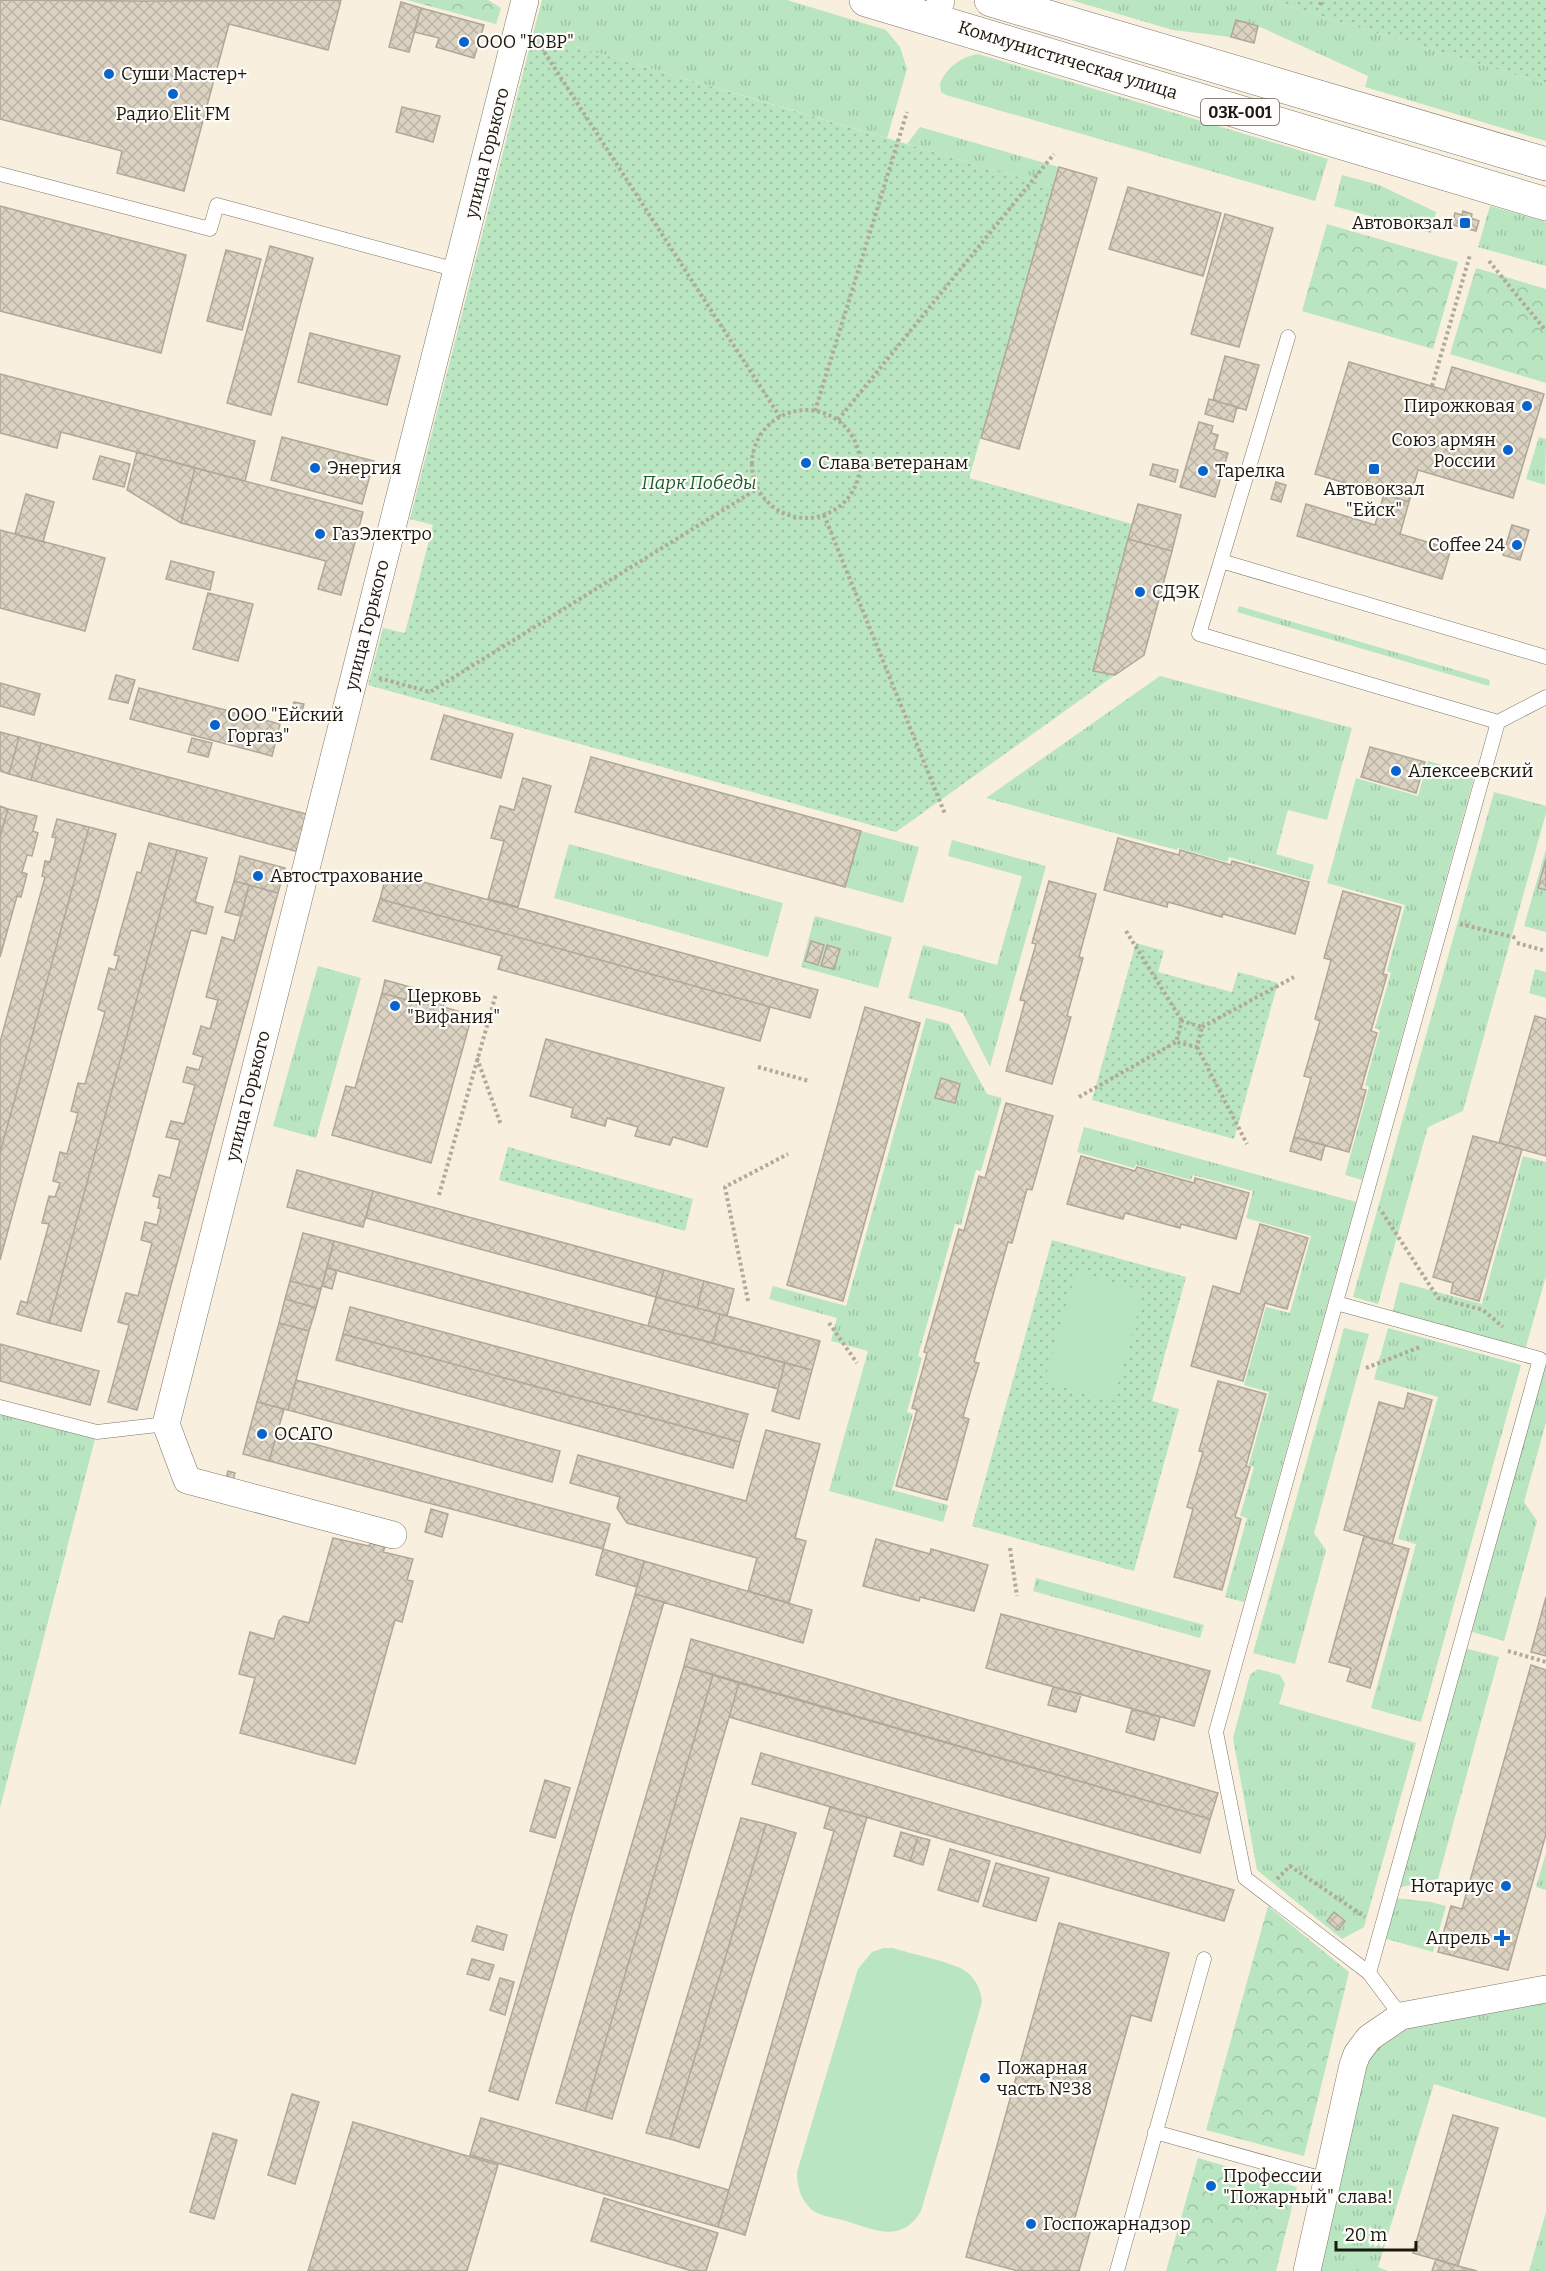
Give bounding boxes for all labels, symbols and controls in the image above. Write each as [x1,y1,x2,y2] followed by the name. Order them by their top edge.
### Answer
[955,16,1181,104] street label: Коммунистическая улица
[476,31,574,53] place label: ООО "ЮВР"
[457,35,471,49] marker: ООО "ЮВР"
[121,63,247,85] place label: Суши Мастер+
[102,67,116,81] marker: Суши Мастер+
[460,85,514,222] street label: улица Горького
[166,87,180,101] marker: Радио Elit FM
[1201,99,1279,125] road number: 03К-001
[116,103,230,125] place label: Радио Elit FM
[1352,212,1453,234] place label: Автовокзал
[1458,216,1472,230] marker: Автовокзал
[1403,395,1515,417] place label: Пирожковая
[1520,399,1534,413] marker: Пирожковая
[1391,429,1496,472] place label: Союз армян России
[1501,443,1515,457] marker: Союз армян России
[818,452,968,474] place label: Слава ветеранам
[799,456,813,470] marker: Слава ветеранам
[327,457,401,479] place label: Энергия
[1215,460,1285,482] place label: Тарелка
[308,461,322,475] marker: Энергия
[1367,462,1381,476] marker: Автовокзал "Ейск"
[1196,464,1210,478] marker: Тарелка
[641,472,757,494] park label: Парк Победы
[1323,478,1425,521] place label: Автовокзал "Ейск"
[332,523,432,545] place label: ГазЭлектро
[313,527,327,541] marker: ГазЭлектро
[1428,534,1505,556] place label: Coffee 24
[1510,538,1524,552] marker: Coffee 24
[340,557,394,694] street label: улица Горького
[1152,581,1200,603] place label: СДЭК
[1133,585,1147,599] marker: СДЭК
[227,704,344,747] place label: ООО "Ейский Горгаз"
[208,718,222,732] marker: ООО "Ейский Горгаз"
[1408,760,1533,782] place label: Алексеевский
[1389,764,1403,778] marker: Алексеевский
[270,865,423,887] place label: Автострахование
[251,869,265,883] marker: Автострахование
[407,985,500,1028] place label: Церковь "Вифания"
[388,999,402,1013] marker: Церковь "Вифания"
[221,1028,275,1165] street label: улица Горького
[274,1423,333,1445] place label: ОСАГО
[255,1427,269,1441] marker: ОСАГО
[1410,1875,1494,1897] place label: Нотариус
[1499,1879,1513,1893] marker: Нотариус
[1426,1927,1490,1949] place label: Апрель
[1495,1931,1509,1945] marker: Апрель
[996,2057,1092,2100] place label: Пожарная часть №38
[978,2071,992,2085] marker: Пожарная часть №38
[1223,2165,1393,2208] place label: Профессии "Пожарный" слава!
[1204,2179,1218,2193] marker: Профессии "Пожарный" слава!
[1043,2213,1191,2235] place label: Госпожарнадзор
[1336,2214,1416,2252] scale bar
[1024,2217,1038,2231] marker: Госпожарнадзор
[1345,2224,1387,2246] text: 20 m

